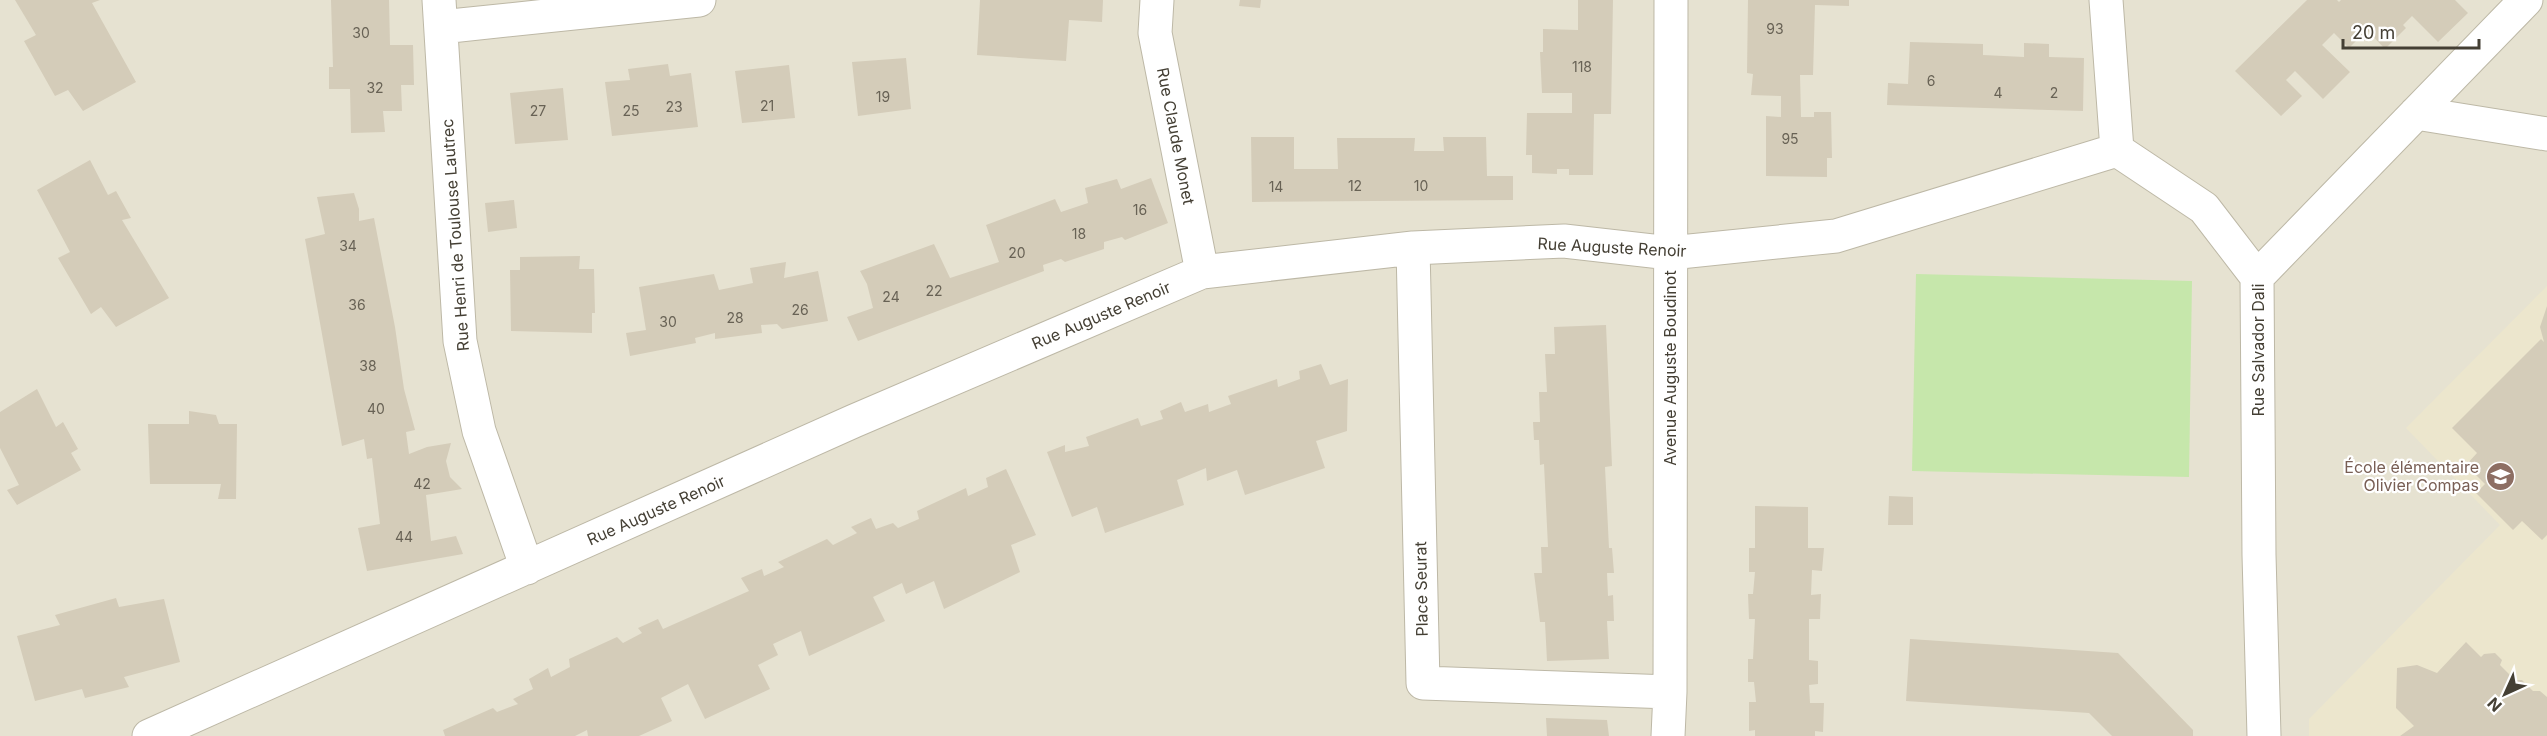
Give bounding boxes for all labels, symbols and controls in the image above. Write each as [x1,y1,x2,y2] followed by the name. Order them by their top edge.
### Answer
[2343,12,2480,50] scale bar
[1766,20,1784,37] house number: 93
[2352,22,2395,43] text: 20 m
[352,24,370,41] house number: 30
[1572,58,1592,75] house number: 118
[1153,66,1199,206] street label: Rue Claude Monet
[1927,72,1935,89] house number: 6
[366,79,384,96] house number: 32
[1993,84,2003,101] house number: 4
[2050,84,2058,101] house number: 2
[876,88,890,105] house number: 19
[760,97,774,114] house number: 21
[665,98,683,115] house number: 23
[530,102,546,119] house number: 27
[622,102,640,119] house number: 25
[437,118,473,352] street label: Rue Henri de Toulouse Lautrec
[1781,130,1799,147] house number: 95
[1348,177,1362,194] house number: 12
[1414,177,1428,194] house number: 10
[1269,178,1283,195] house number: 14
[1133,201,1147,218] house number: 16
[1072,225,1086,242] house number: 18
[1537,233,1687,261] street label: Rue Auguste Renoir
[339,237,357,254] house number: 34
[1008,244,1026,261] house number: 20
[1660,270,1680,466] street label: Avenue Auguste Boudinot
[1028,277,1174,353] street label: Rue Auguste Renoir
[925,282,943,299] house number: 22
[2248,284,2268,416] street label: Rue Salvador Dali
[882,288,900,305] house number: 24
[348,296,366,313] house number: 36
[791,301,809,318] house number: 26
[726,309,744,326] house number: 28
[659,313,677,330] house number: 30
[359,357,377,374] house number: 38
[367,400,385,417] house number: 40
[2344,457,2479,495] place label: École élémentaire Olivier Compas
[2484,460,2516,492] school or university icon: École élémentaire Olivier Compas
[584,471,728,549] street label: Rue Auguste Renoir
[413,475,431,492] house number: 42
[395,528,413,545] house number: 44
[1410,541,1432,637] street label: Place Seurat
[2475,664,2535,724] north arrow
[2483,693,2506,716] text: N

